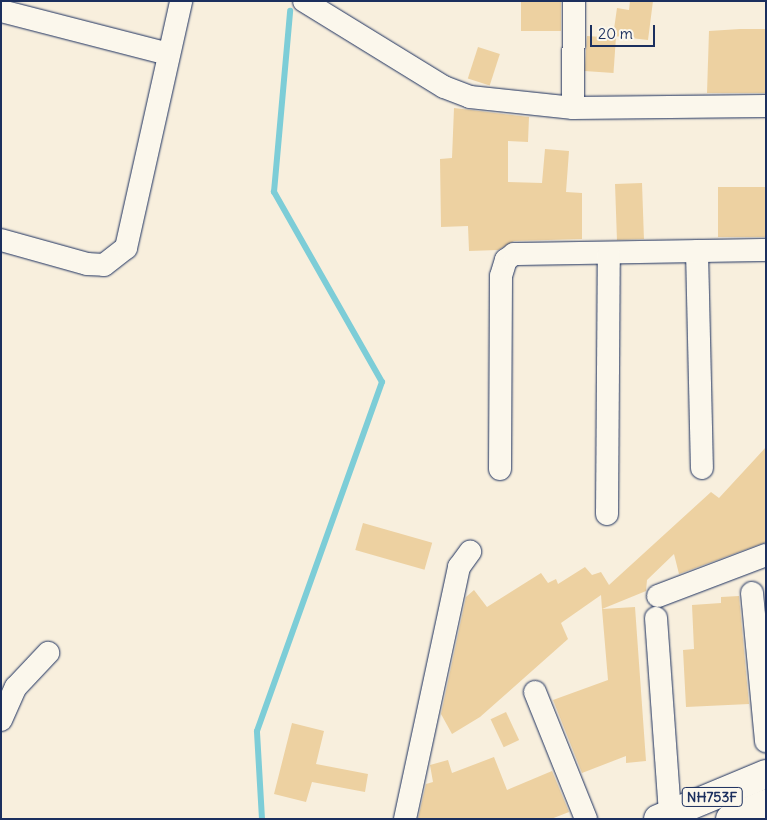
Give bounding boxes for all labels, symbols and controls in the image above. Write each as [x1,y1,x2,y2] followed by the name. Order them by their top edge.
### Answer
[592,15,657,47] scale bar
[598,24,633,43] text: 20 m
[681,786,743,809] road number: NH753F

